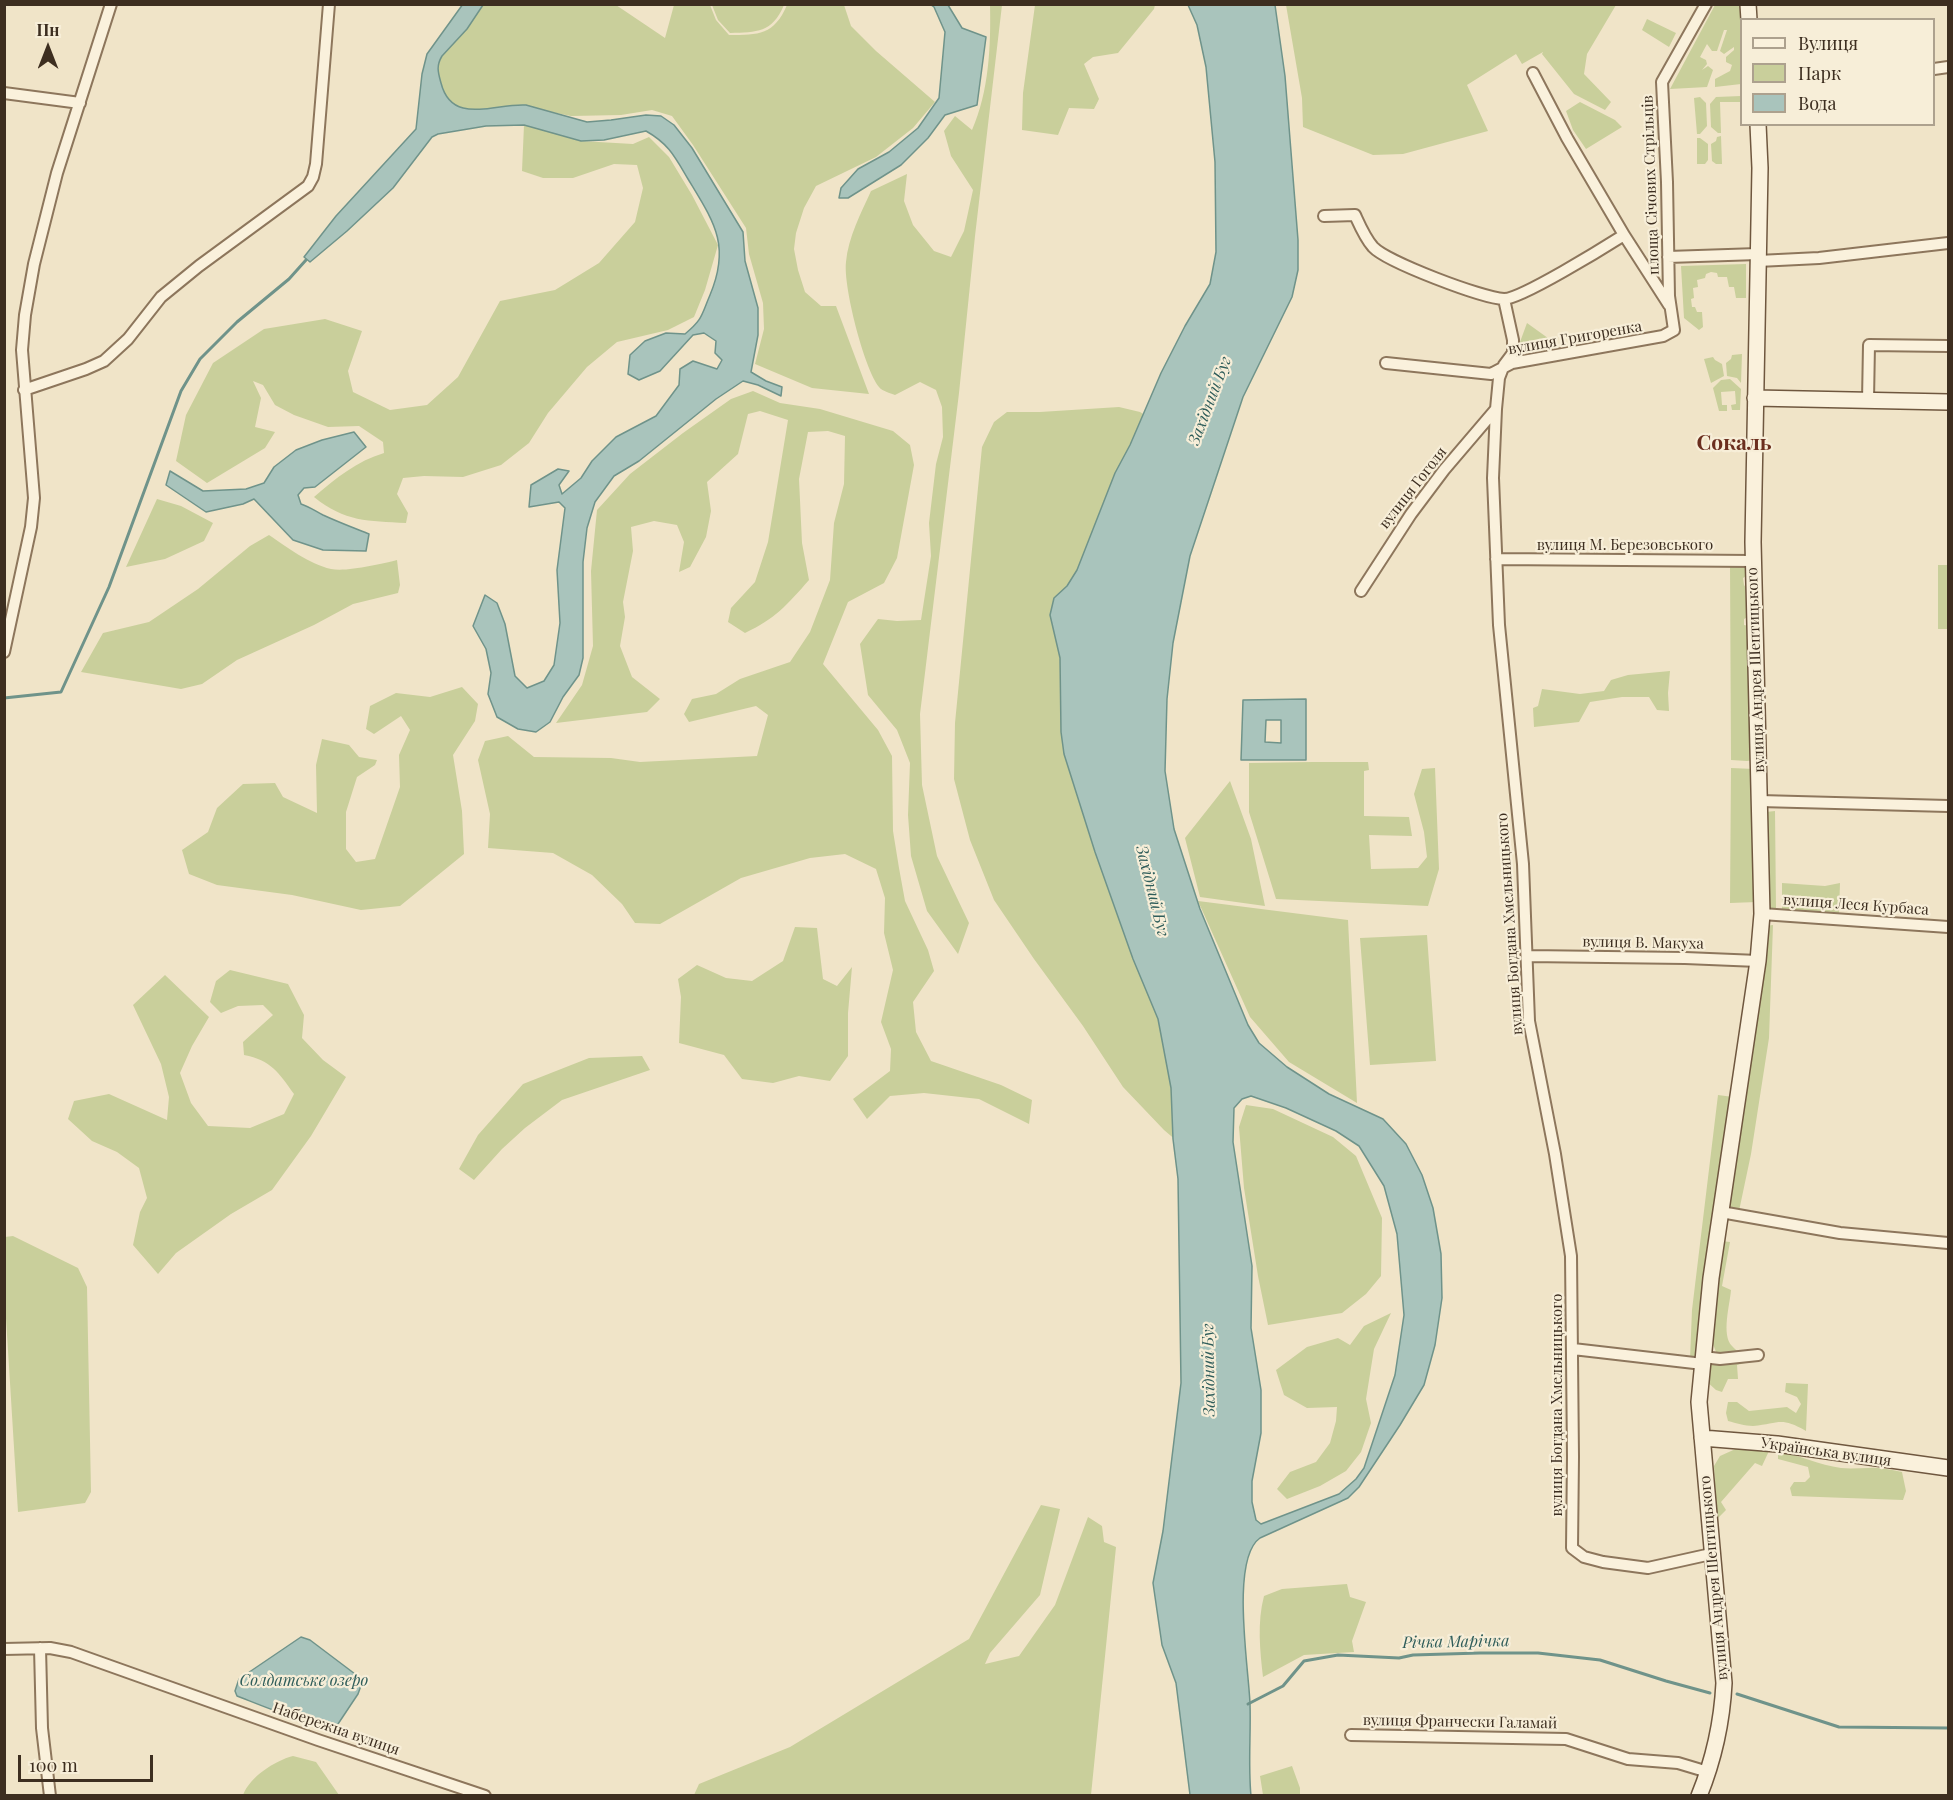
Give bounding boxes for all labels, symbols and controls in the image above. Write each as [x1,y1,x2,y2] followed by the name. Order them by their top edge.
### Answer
[18,18,78,78] north arrow
[1740,18,1935,126] legend
[37,19,60,40] text: Пн
[1798,31,1858,55] text: Вулиця
[1798,61,1841,85] text: Парк
[1798,91,1836,115] text: Вода
[1639,95,1663,275] street label: площа Січових Стрільців
[1507,317,1643,359] street label: вулиця Григоренка
[1184,354,1236,448] water label: Західний Буг
[1697,430,1771,456] district label: Сокаль
[1375,443,1451,533] street label: вулиця Гоголя
[1537,536,1713,554] street label: вулиця М. Березовського
[1743,567,1769,773] street label: вулиця Андрея Шептицького
[1493,812,1527,1036] street label: вулиця Богдана Хмельницького
[1131,843,1173,939] water label: Західний Буг
[1783,891,1929,919] street label: вулиця Леся Курбаса
[1582,933,1704,953] street label: вулиця В. Макуха
[1548,1294,1566,1516] street label: вулиця Богдана Хмельницького
[1199,1323,1219,1417] water label: Західний Буг
[1760,1434,1892,1470] street label: Українська вулиця
[1696,1475,1732,1681] street label: вулиця Андрея Шептицького
[1402,1631,1510,1653] water label: Річка Марічка
[240,1671,368,1691] water label: Солдатське озеро
[270,1699,402,1759] street label: Набережна вулиця
[1363,1711,1557,1733] street label: вулиця Франчески Галамай
[21,1743,156,1781] scale bar
[29,1753,78,1777] text: 100 m

